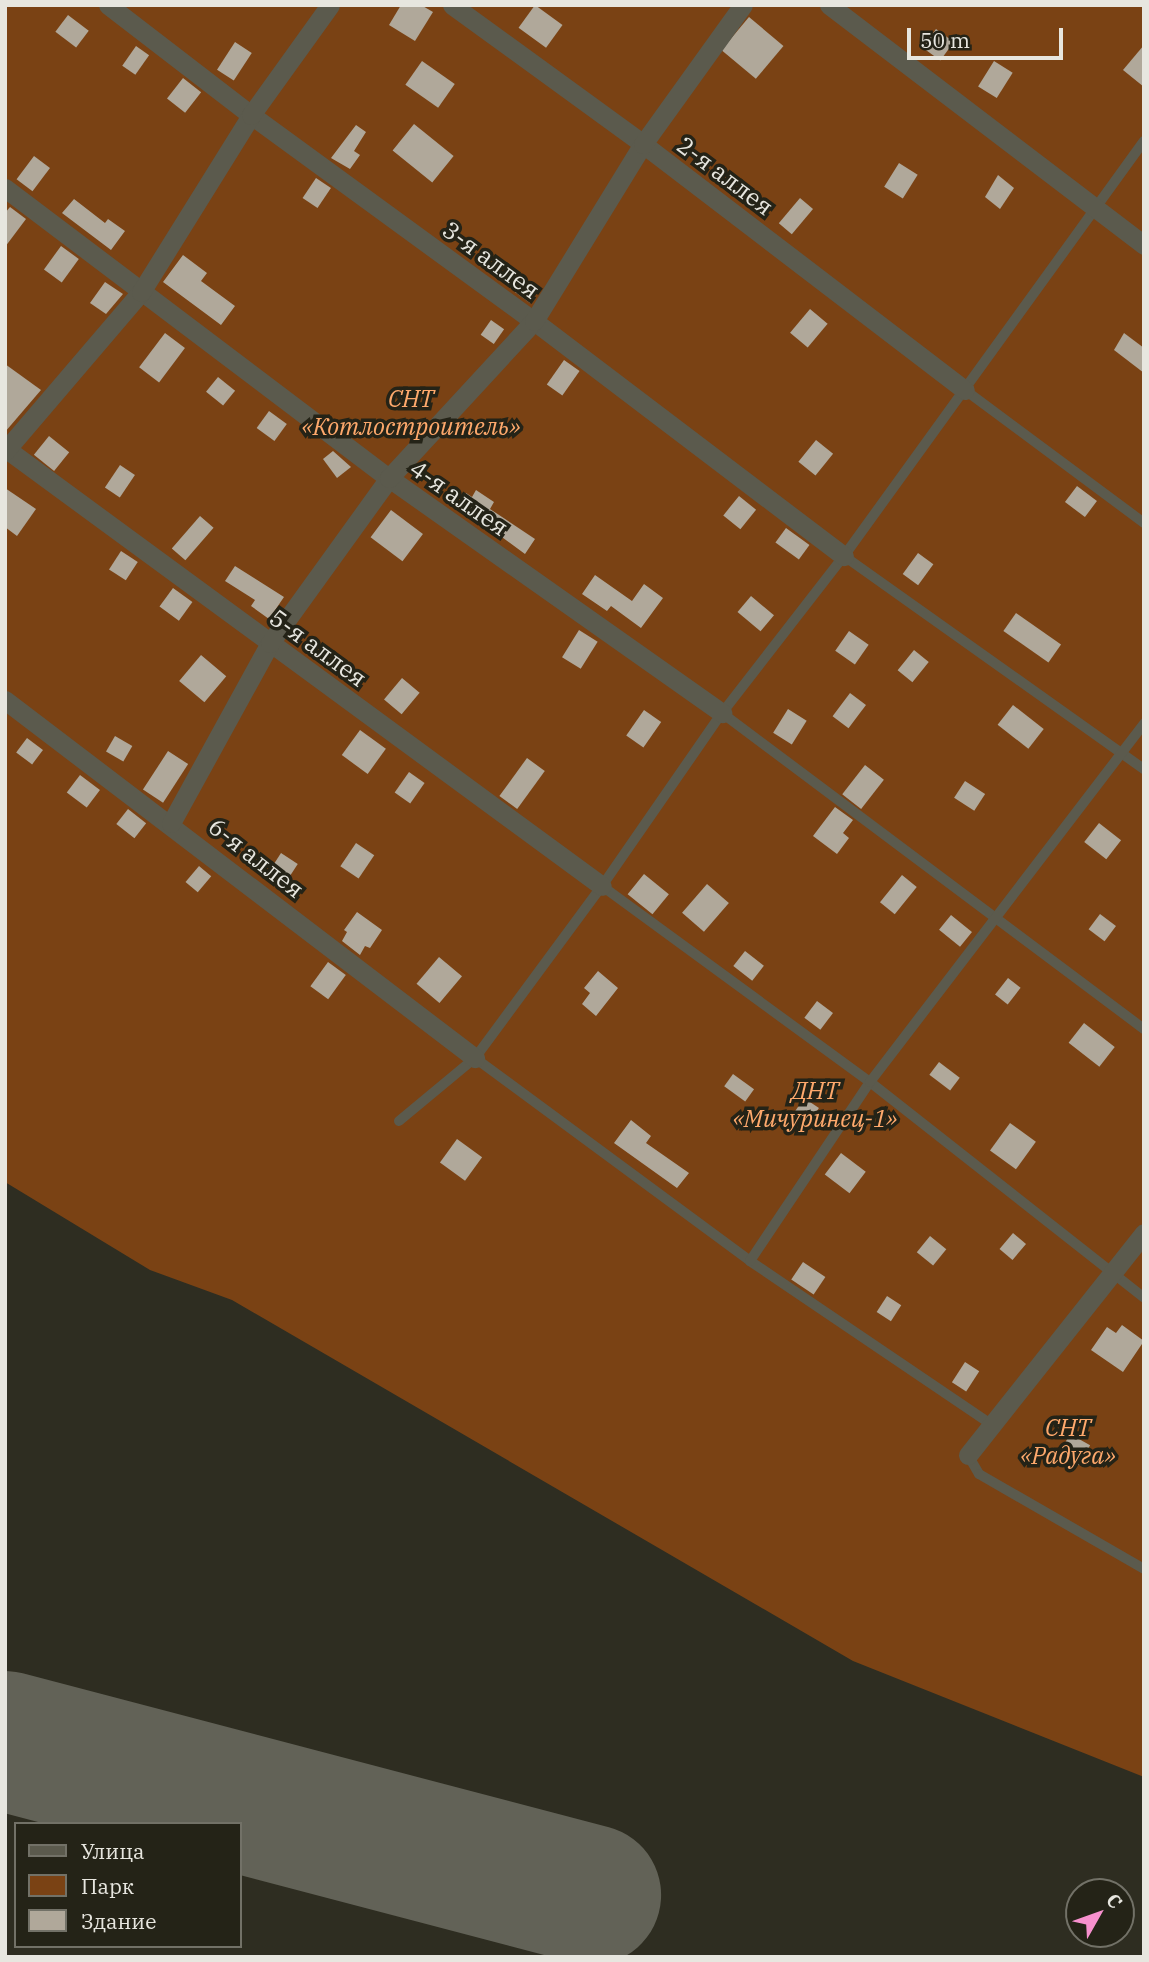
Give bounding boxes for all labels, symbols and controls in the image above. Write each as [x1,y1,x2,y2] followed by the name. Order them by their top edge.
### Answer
[911,14,1067,58] scale bar
[920,26,970,54] text: 50 m
[671,131,779,221] street label: 2-я аллея
[437,215,545,305] street label: 3-я аллея
[301,385,521,441] park label: СНТ «Котлостроитель»
[405,454,513,542] street label: 4-я аллея
[264,603,372,693] street label: 5-я аллея
[203,812,309,904] street label: 6-я аллея
[732,1077,898,1133] park label: ДНТ «Мичуринец-1»
[1020,1414,1116,1470] park label: СНТ «Радуга»
[14,1822,242,1948] legend
[81,1837,145,1865] text: Улица
[81,1872,134,1900] text: Парк
[1065,1878,1135,1948] north arrow
[1101,1888,1128,1913] text: С
[81,1907,156,1935] text: Здание

